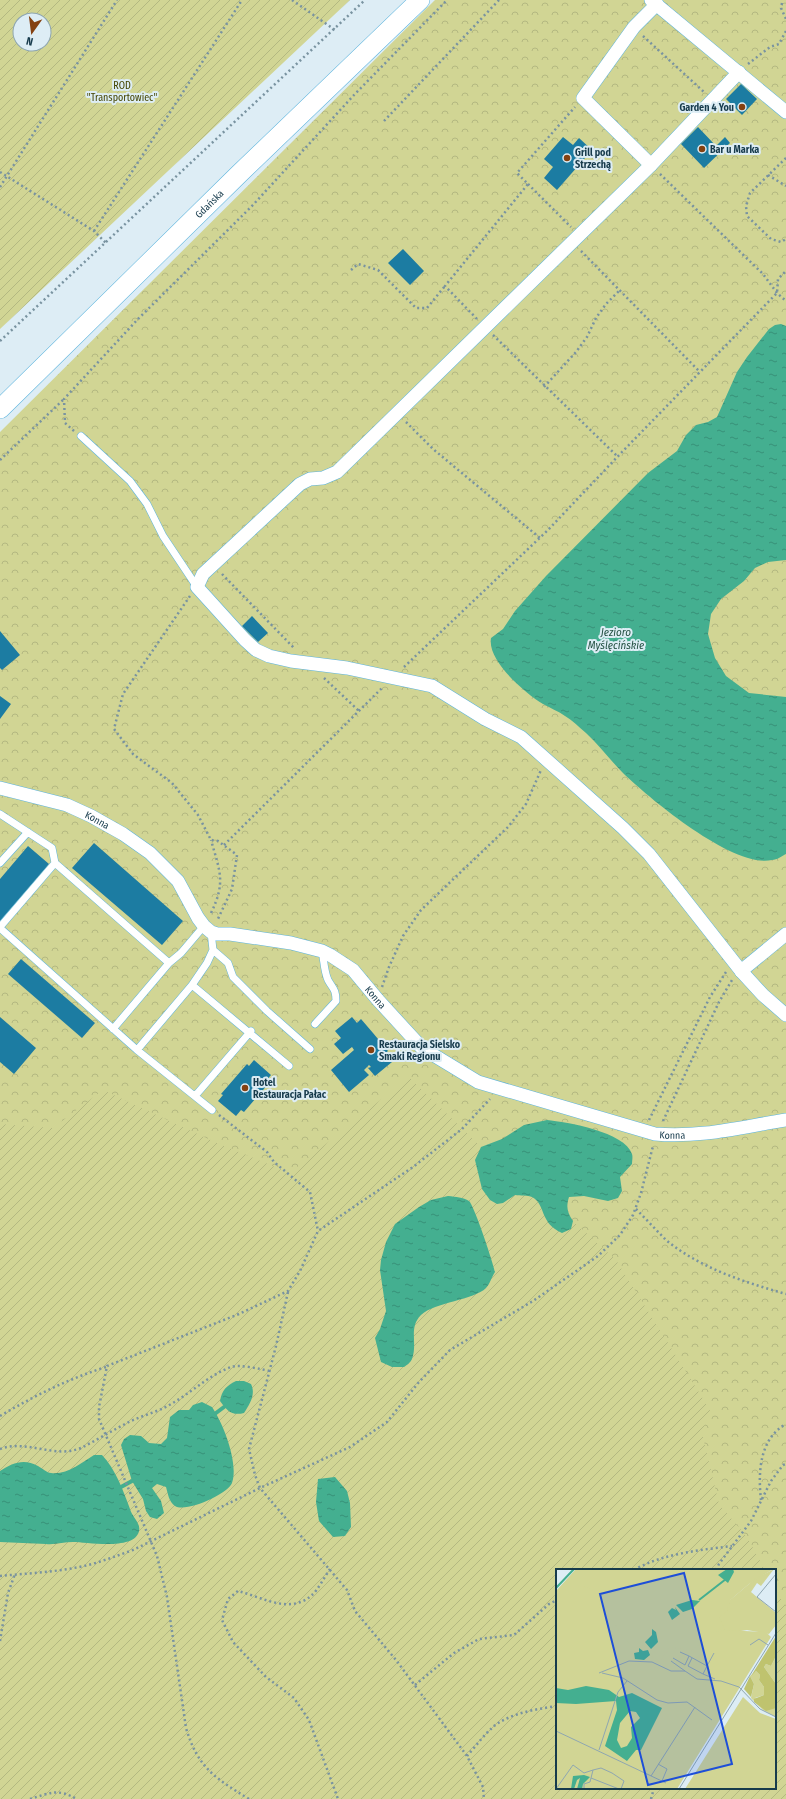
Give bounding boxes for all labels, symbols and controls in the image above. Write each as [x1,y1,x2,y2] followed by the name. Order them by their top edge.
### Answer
[12,12,52,52] north arrow
[25,34,34,48] text: N
[87,80,157,104] park label: ROD "Transportowiec"
[679,102,734,114] place label: Garden 4 You
[737,102,747,112] marker: Garden 4 You
[697,144,707,154] marker: Bar u Marka
[710,144,759,156] place label: Bar u Marka
[575,147,611,172] place label: Grill pod Strzechą
[562,153,572,163] marker: Grill pod Strzechą
[193,188,226,221] street label: Gdańska
[588,626,644,652] water label: Jezioro Myślęcińskie
[83,809,111,832] street label: Konna
[362,984,388,1012] street label: Konna
[379,1039,461,1063] place label: Restauracja Sielsko Smaki Regionu
[366,1045,376,1055] marker: Restauracja Sielsko Smaki Regionu
[253,1077,327,1101] place label: Hotel Restauracja Pałac
[240,1083,250,1093] marker: Hotel Restauracja Pałac
[659,1129,686,1142] street label: Konna
[556,1569,776,1789] inset map

